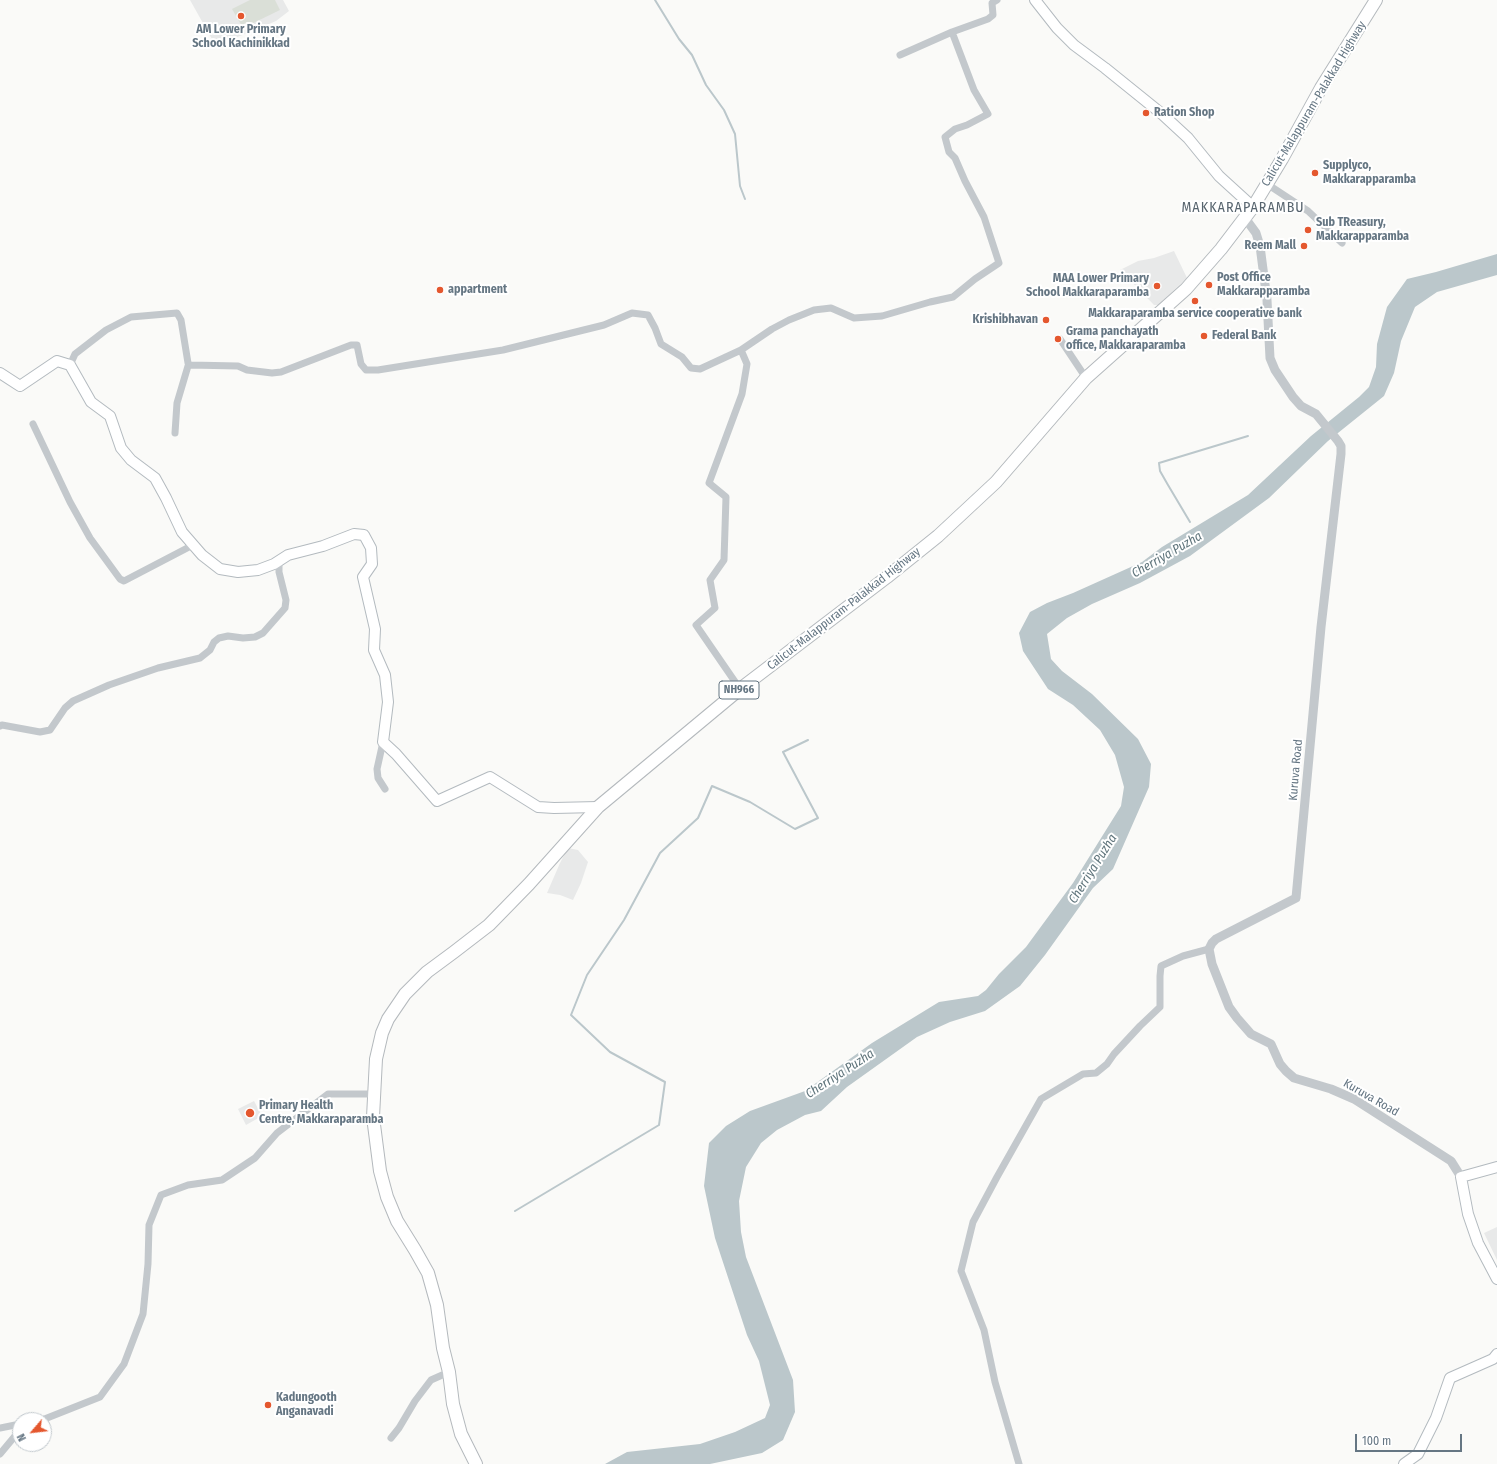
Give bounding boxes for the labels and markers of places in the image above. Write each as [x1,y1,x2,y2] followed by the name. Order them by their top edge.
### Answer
[236,11,246,21] marker: AM Lower Primary School Kachinikkad
[192,23,290,51] place label: AM Lower Primary School Kachinikkad
[1154,106,1215,120] place label: Ration Shop
[1141,108,1151,118] marker: Ration Shop
[1323,159,1416,187] place label: Supplyco, Makkarapparamba
[1310,168,1320,178] marker: Supplyco, Makkarapparamba
[1316,216,1409,244] place label: Sub TReasury, Makkarapparamba
[1303,225,1313,235] marker: Sub TReasury, Makkarapparamba
[1245,239,1296,253] place label: Reem Mall
[1299,241,1309,251] marker: Reem Mall
[1217,271,1310,299] place label: Post Office Makkarapparamba
[1026,272,1149,300] place label: MAA Lower Primary School Makkaraparamba
[1204,280,1214,290] marker: Post Office Makkarapparamba
[1152,281,1162,291] marker: MAA Lower Primary School Makkaraparamba
[448,283,507,297] place label: appartment
[435,285,445,295] marker: appartment
[1190,296,1200,306] marker: Makkaraparamba service cooperative bank
[1088,307,1302,321] place label: Makkaraparamba service cooperative bank
[973,313,1038,327] place label: Krishibhavan
[1041,315,1051,325] marker: Krishibhavan
[1066,325,1186,353] place label: Grama panchayath office, Makkaraparamba
[1212,329,1276,343] place label: Federal Bank
[1199,331,1209,341] marker: Federal Bank
[1053,334,1063,344] marker: Grama panchayath office, Makkaraparamba
[259,1099,383,1127] place label: Primary Health Centre, Makkaraparamba
[244,1107,256,1119] marker: Primary Health Centre, Makkaraparamba
[276,1391,337,1419] place label: Kadungooth Anganavadi
[263,1400,273,1410] marker: Kadungooth Anganavadi

